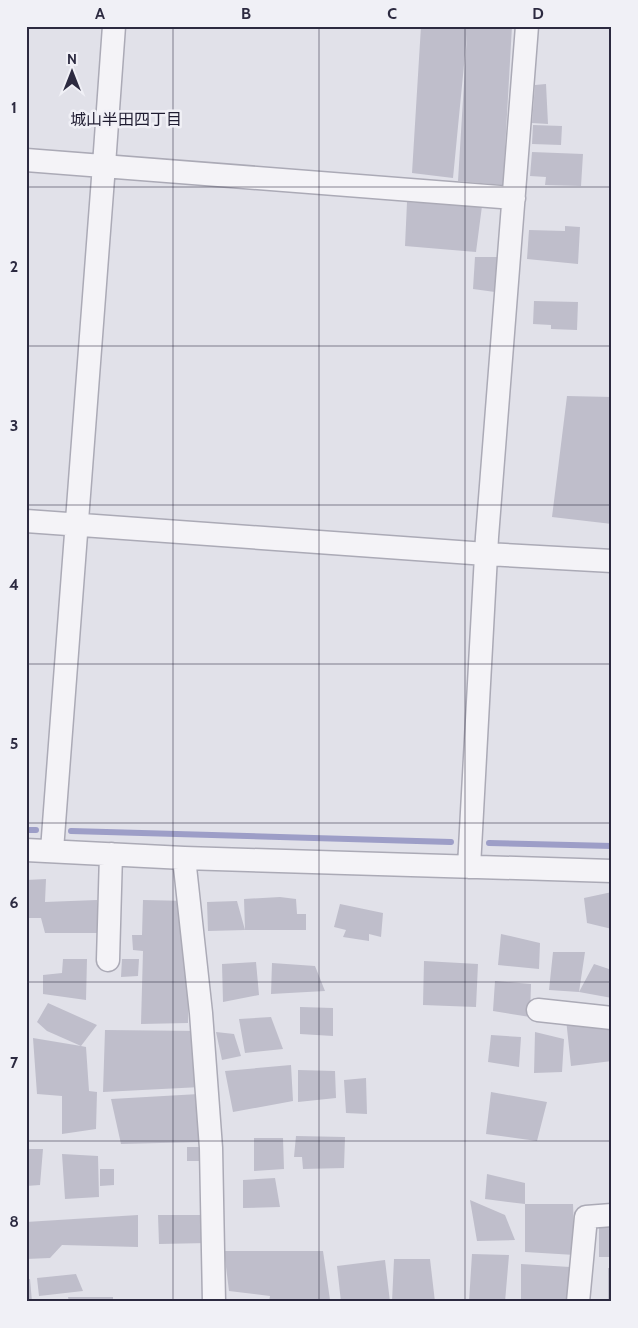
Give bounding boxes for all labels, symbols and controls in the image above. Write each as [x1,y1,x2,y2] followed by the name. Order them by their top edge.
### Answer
[95,4,105,23] text: A
[241,4,251,23] text: B
[387,4,397,23] text: C
[532,4,544,23] text: D
[48,48,98,98] north arrow
[67,50,77,68] text: N
[11,98,17,117] text: 1
[70,110,182,129] district label: 城山半田四丁目
[10,257,18,276] text: 2
[10,416,18,435] text: 3
[9,575,19,594] text: 4
[10,734,18,753] text: 5
[10,893,19,912] text: 6
[10,1053,19,1072] text: 7
[9,1212,19,1231] text: 8

